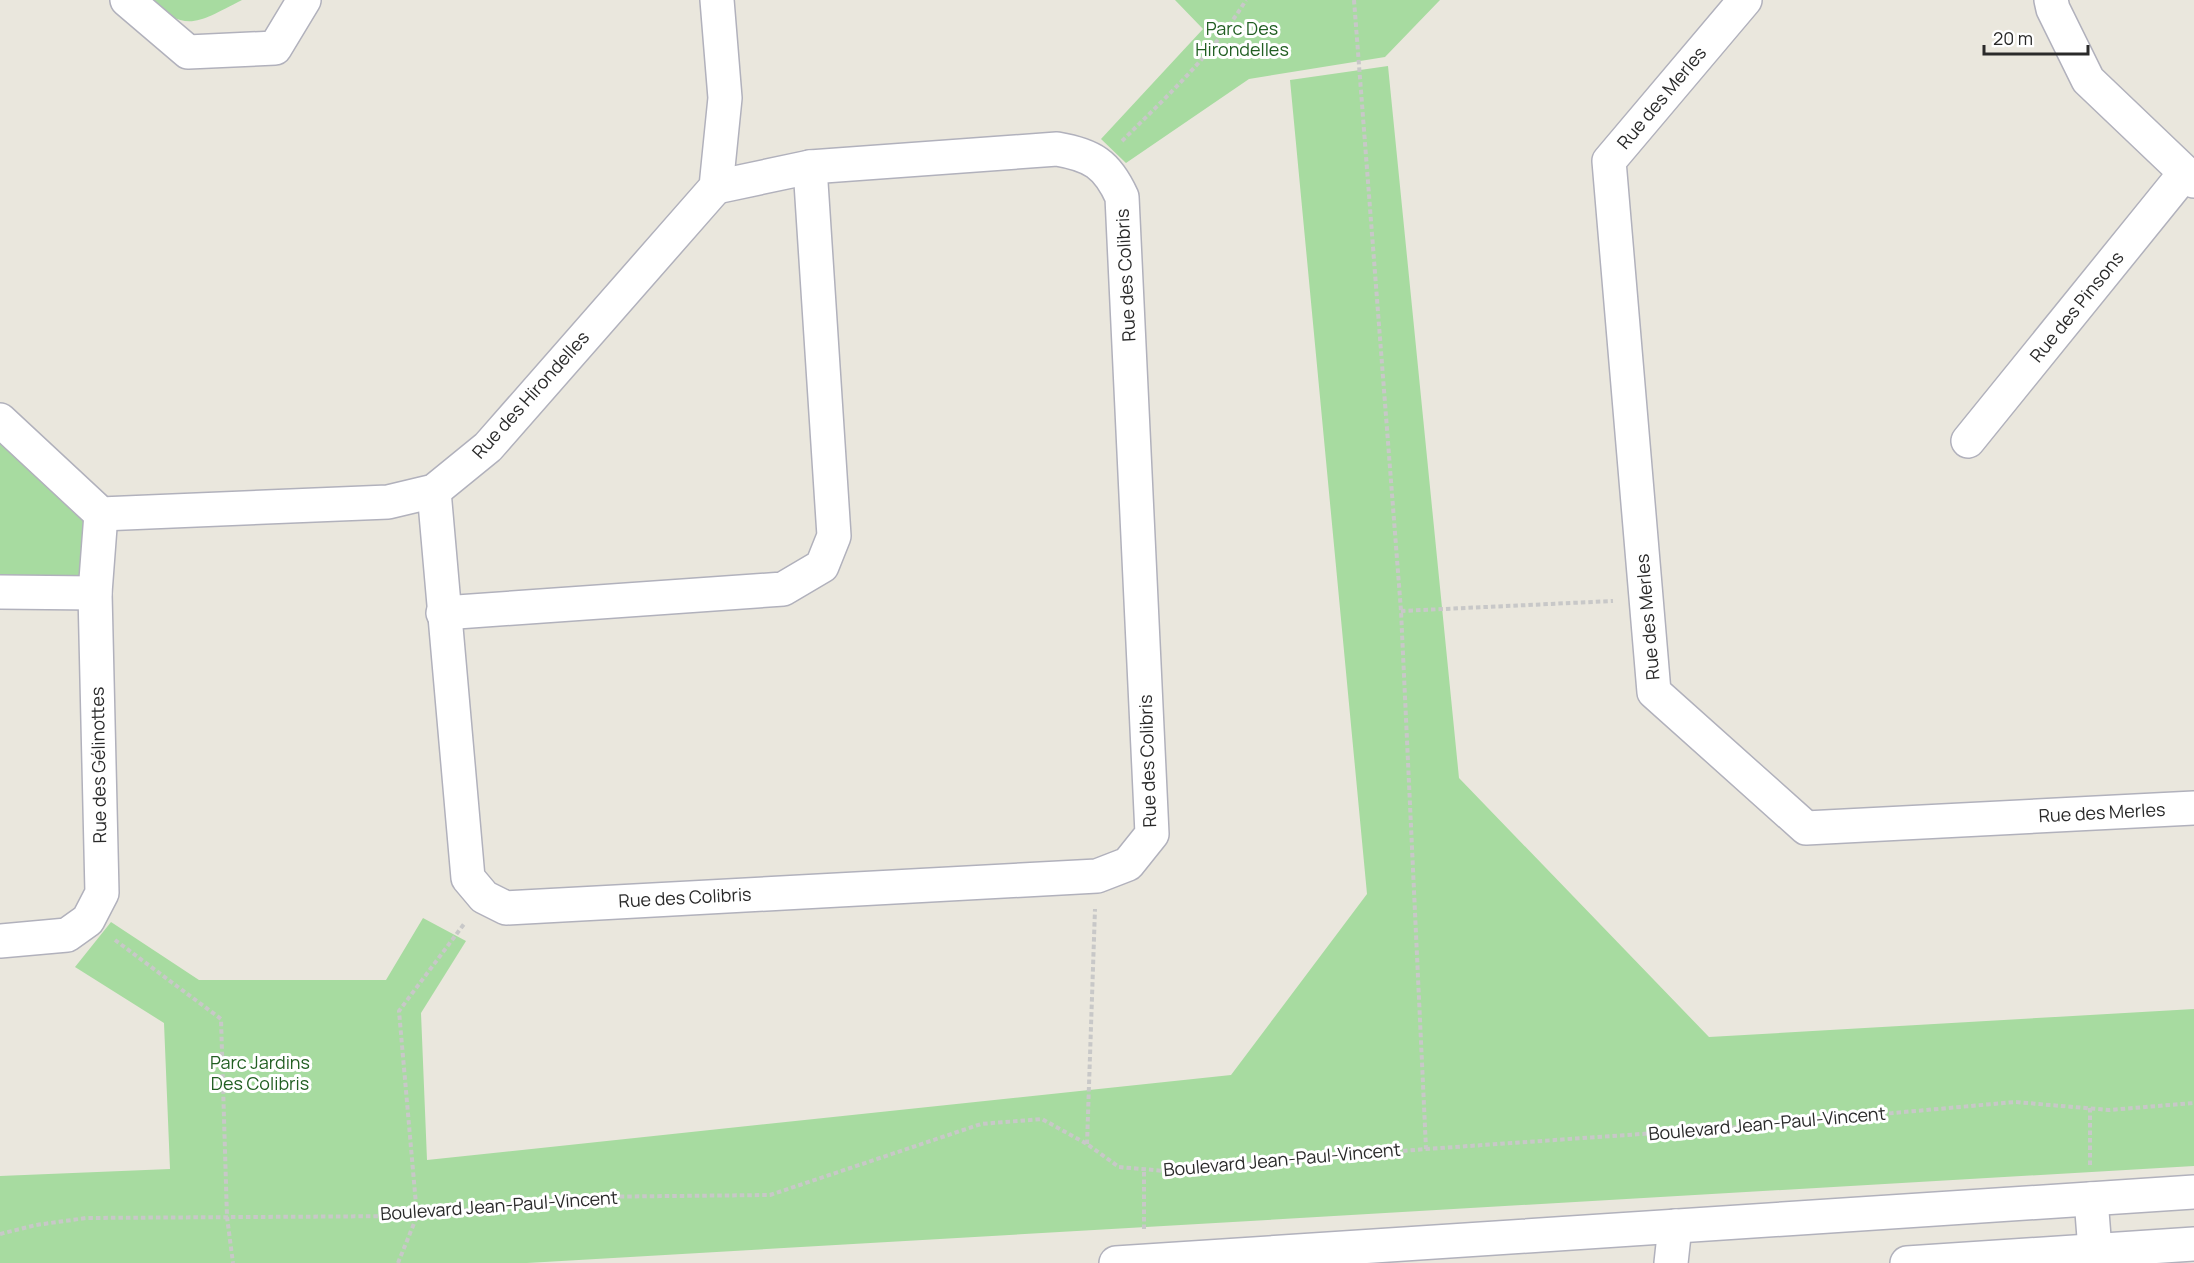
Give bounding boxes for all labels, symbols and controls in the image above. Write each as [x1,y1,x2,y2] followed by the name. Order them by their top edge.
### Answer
[1195,16,1289,61] park label: Parc Des Hirondelles
[1984,18,2088,56] scale bar
[1993,26,2033,50] text: 20 m
[1611,41,1711,154] street label: Rue des Merles
[1110,208,1140,342] street label: Rue des Colibris
[2024,246,2128,367] street label: Rue des Pinsons
[466,325,594,463] street label: Rue des Hirondelles
[1630,553,1664,681] street label: Rue des Merles
[85,687,111,844] street label: Rue des Gélinottes
[1133,694,1161,828] street label: Rue des Colibris
[2038,797,2166,827] street label: Rue des Merles
[618,882,752,912] street label: Rue des Colibris
[210,1050,310,1095] park label: Parc Jardins Des Colibris
[1647,1101,1887,1145] street label: Boulevard Jean-Paul-Vincent
[1162,1137,1402,1181] street label: Boulevard Jean-Paul-Vincent
[379,1185,619,1225] street label: Boulevard Jean-Paul-Vincent

